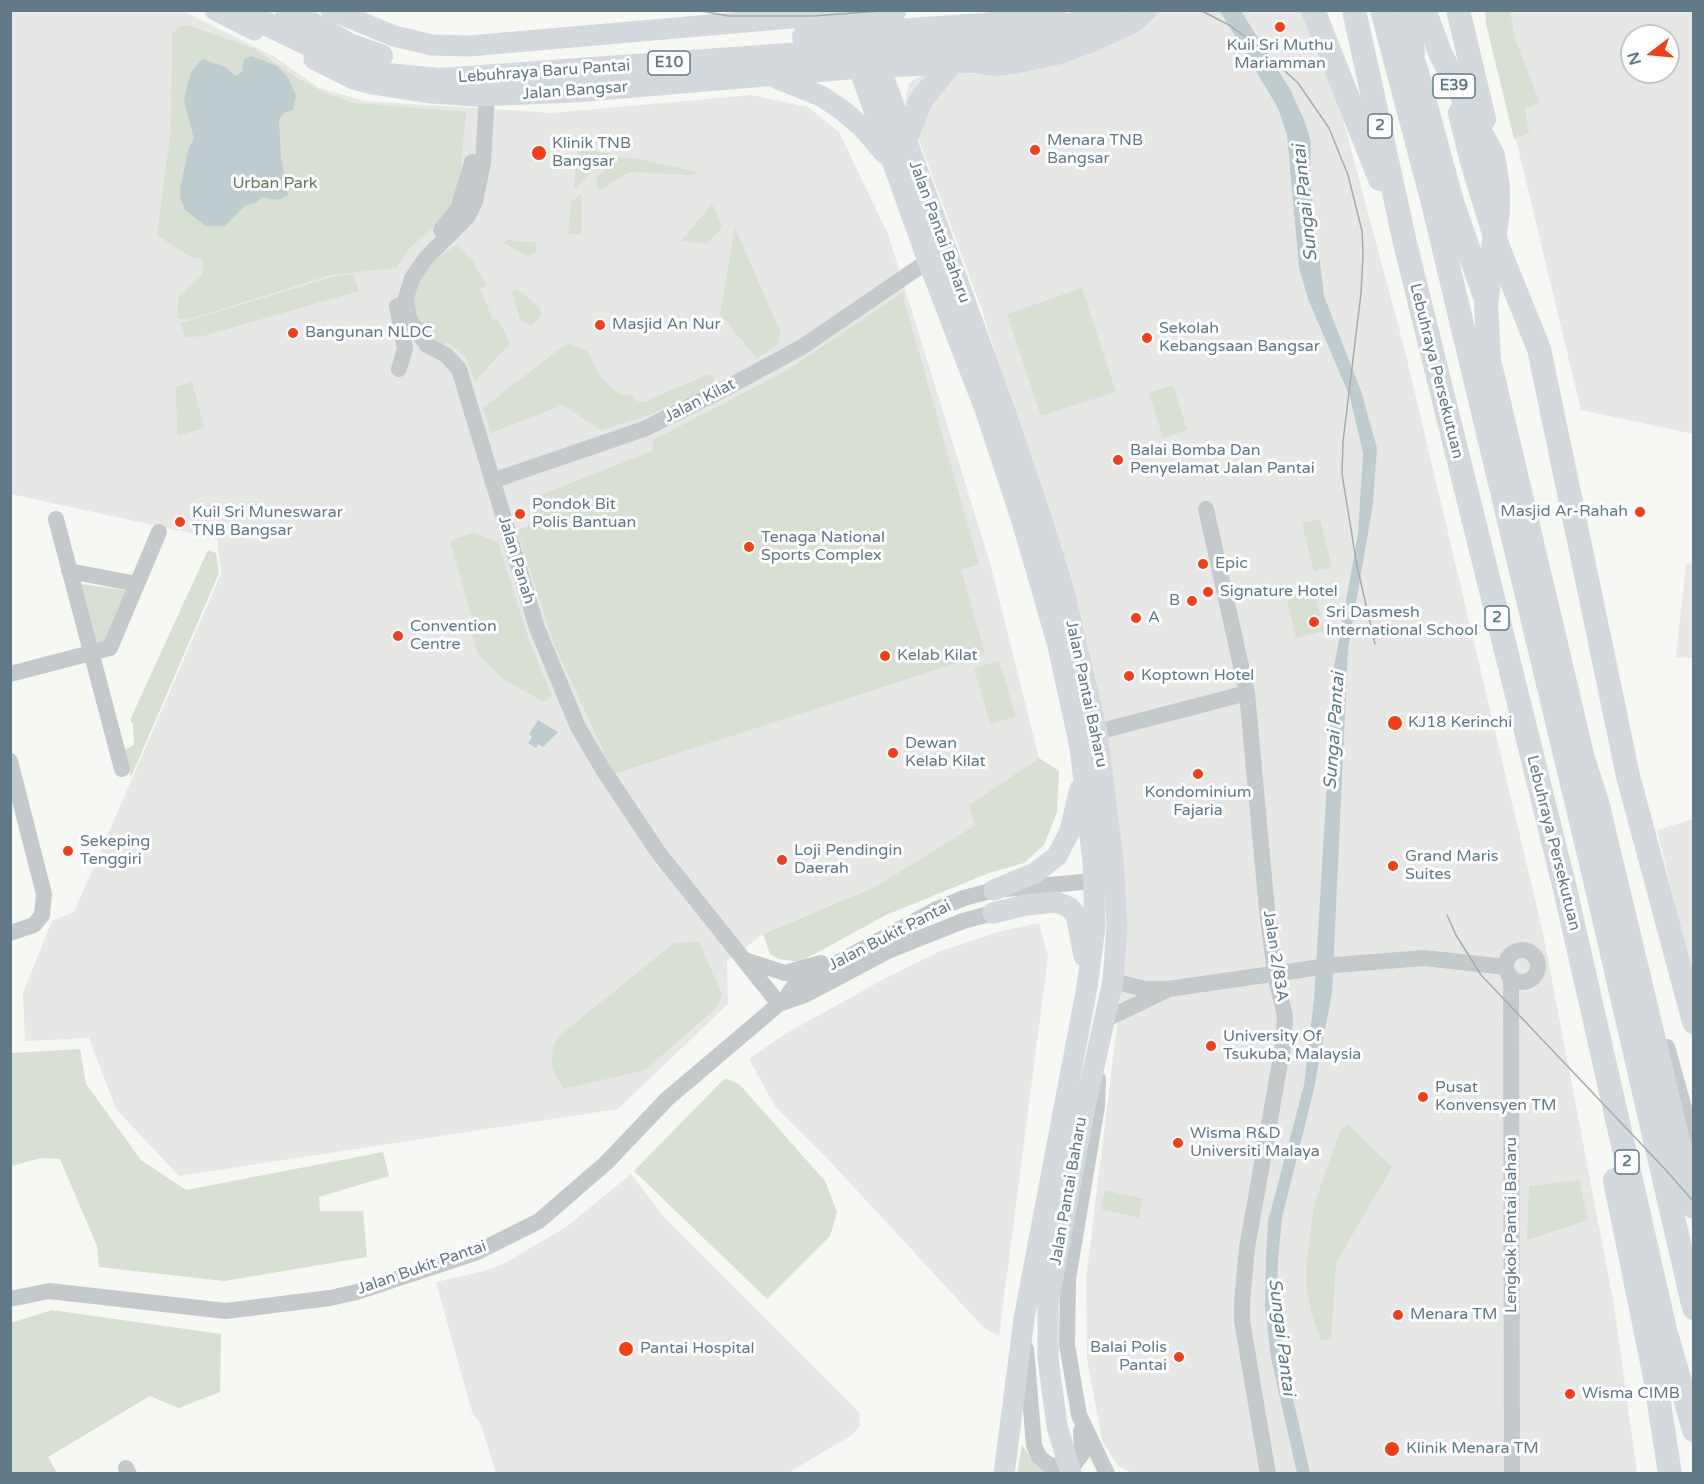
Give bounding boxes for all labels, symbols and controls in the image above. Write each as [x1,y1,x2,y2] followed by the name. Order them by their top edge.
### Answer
[1273,20,1287,34] marker: Kuil Sri Muthu Mariamman
[1620,24,1680,84] north arrow
[1226,36,1334,74] place label: Kuil Sri Muthu Mariamman
[1623,49,1646,67] text: N
[648,51,690,75] road number: E10
[457,56,631,88] street label: Lebuhraya Baru Pantai
[1433,74,1475,98] road number: E39
[521,78,629,104] street label: Jalan Bangsar
[1368,114,1392,138] road number: 2
[1047,131,1143,169] place label: Menara TNB Bangsar
[552,134,631,172] place label: Klinik TNB Bangsar
[1028,143,1042,157] marker: Menara TNB Bangsar
[1289,143,1323,263] water label: Sungai Pantai
[530,144,548,162] marker: Klinik TNB Bangsar
[904,158,974,306] street label: Jalan Pantai Baharu
[232,174,318,194] park label: Urban Park
[1405,281,1467,461] street label: Lebuhraya Persekutuan
[612,315,721,335] place label: Masjid An Nur
[593,318,607,332] marker: Masjid An Nur
[1159,319,1320,357] place label: Sekolah Kebangsaan Bangsar
[305,323,433,343] place label: Bangunan NLDC
[286,326,300,340] marker: Bangunan NLDC
[1140,331,1154,345] marker: Sekolah Kebangsaan Bangsar
[661,375,739,427] street label: Jalan Kilat
[1130,441,1315,479] place label: Balai Bomba Dan Penyelamat Jalan Pantai
[1111,453,1125,467] marker: Balai Bomba Dan Penyelamat Jalan Pantai
[532,495,636,533] place label: Pondok Bit Polis Bantuan
[1500,502,1628,522] place label: Masjid Ar-Rahah
[192,503,343,541] place label: Kuil Sri Muneswarar TNB Bangsar
[1633,505,1647,519] marker: Masjid Ar-Rahah
[513,507,527,521] marker: Pondok Bit Polis Bantuan
[493,514,539,606] street label: Jalan Panah
[173,515,187,529] marker: Kuil Sri Muneswarar TNB Bangsar
[761,528,885,566] place label: Tenaga National Sports Complex
[742,540,756,554] marker: Tenaga National Sports Complex
[1215,554,1248,574] place label: Epic
[1196,557,1210,571] marker: Epic
[1220,582,1338,602] place label: Signature Hotel
[1201,585,1215,599] marker: Signature Hotel
[1169,591,1180,611] place label: B
[1185,594,1199,608] marker: B
[1326,603,1478,641] place label: Sri Dasmesh International School
[1485,606,1509,630] road number: 2
[1148,608,1160,628] place label: A
[1129,611,1143,625] marker: A
[1307,615,1321,629] marker: Sri Dasmesh International School
[410,617,497,655] place label: Convention Centre
[1061,619,1111,769] street label: Jalan Pantai Baharu
[391,629,405,643] marker: Convention Centre
[897,646,978,666] place label: Kelab Kilat
[878,649,892,663] marker: Kelab Kilat
[1141,666,1254,686] place label: Koptown Hotel
[1122,669,1136,683] marker: Koptown Hotel
[1320,672,1350,790] water label: Sungai Pantai
[1408,713,1512,733] place label: KJ18 Kerinchi
[1386,714,1404,732] marker: KJ18 Kerinchi
[905,734,986,772] place label: Dewan Kelab Kilat
[886,746,900,760] marker: Dewan Kelab Kilat
[1522,753,1584,933] street label: Lebuhraya Persekutuan
[1191,767,1205,781] marker: Kondominium Fajaria
[1145,783,1251,821] place label: Kondominium Fajaria
[80,832,150,870] place label: Sekeping Tenggiri
[794,841,902,879] place label: Loji Pendingin Daerah
[61,844,75,858] marker: Sekeping Tenggiri
[1405,847,1498,885] place label: Grand Maris Suites
[775,853,789,867] marker: Loji Pendingin Daerah
[1386,859,1400,873] marker: Grand Maris Suites
[826,897,954,975] street label: Jalan Bukit Pantai
[1258,909,1292,1003] street label: Jalan 2/83A
[1223,1027,1361,1065] place label: University Of Tsukuba, Malaysia
[1204,1039,1218,1053] marker: University Of Tsukuba, Malaysia
[1435,1078,1556,1116] place label: Pusat Konvensyen TM
[1416,1090,1430,1104] marker: Pusat Konvensyen TM
[1047,1115,1091,1267] street label: Jalan Pantai Baharu
[1190,1124,1320,1162] place label: Wisma R&D Universiti Malaya
[1171,1136,1185,1150] marker: Wisma R&D Universiti Malaya
[1502,1137,1522,1313] street label: Lengkok Pantai Baharu
[1615,1150,1639,1174] road number: 2
[355,1237,489,1299] street label: Jalan Bukit Pantai
[1263,1277,1299,1397] water label: Sungai Pantai
[1410,1305,1498,1325] place label: Menara TM
[1391,1308,1405,1322] marker: Menara TM
[1090,1338,1167,1376] place label: Balai Polis Pantai
[640,1339,755,1359] place label: Pantai Hospital
[617,1340,635,1358] marker: Pantai Hospital
[1172,1350,1186,1364] marker: Balai Polis Pantai
[1582,1384,1680,1404] place label: Wisma CIMB
[1563,1387,1577,1401] marker: Wisma CIMB
[1406,1439,1539,1459] place label: Klinik Menara TM
[1383,1440,1401,1458] marker: Klinik Menara TM

